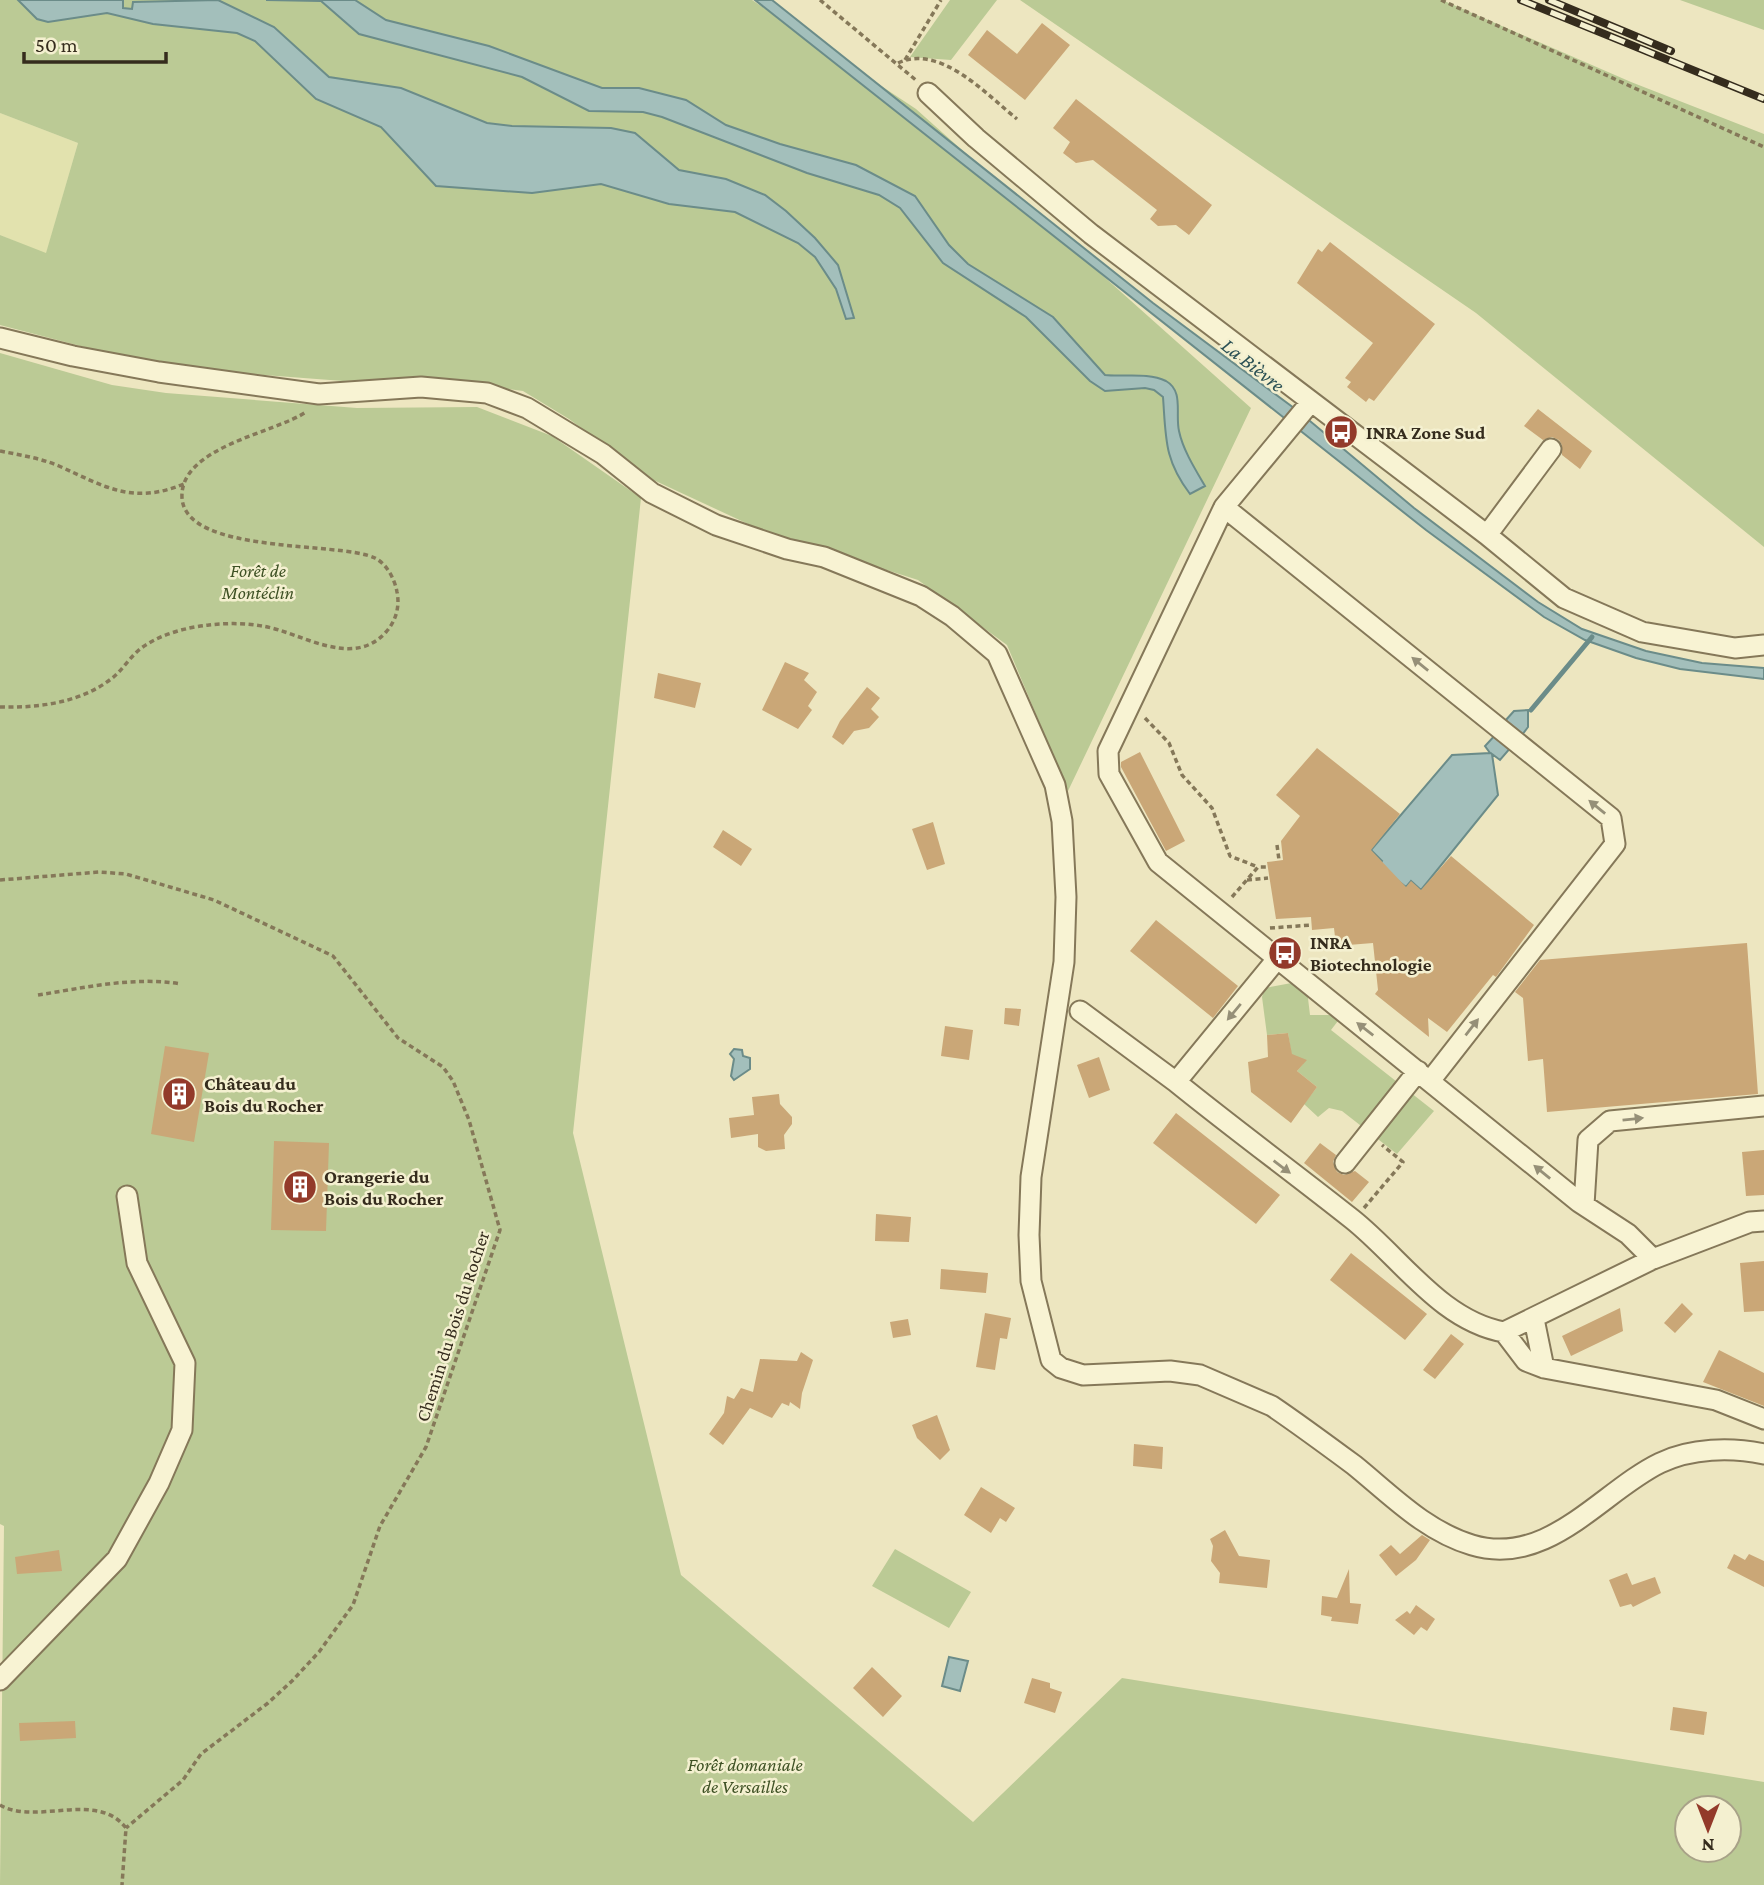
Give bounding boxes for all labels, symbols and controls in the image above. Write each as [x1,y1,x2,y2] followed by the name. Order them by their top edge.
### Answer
[24,21,166,65] scale bar
[35,33,78,57] text: 50 m
[1217,333,1289,397] water label: La Bièvre
[1322,413,1360,451] bus stop icon: INRA Zone Sud
[1366,422,1486,443] place label: INRA Zone Sud
[221,560,294,603] park label: Forêt de Montéclin
[1411,657,1429,672] one-way arrow
[1588,800,1606,814] one-way arrow
[1310,932,1432,975] place label: INRA Biotechnologie
[1266,934,1304,972] bus stop icon: INRA Biotechnologie
[1227,1003,1242,1021] one-way arrow
[1464,1018,1479,1036] one-way arrow
[1356,1021,1374,1036] one-way arrow
[204,1073,324,1116] place label: Château du Bois du Rocher
[160,1075,198,1113] building icon: Château du Bois du Rocher
[1622,1113,1644,1124] one-way arrow
[1273,1160,1291,1174] one-way arrow
[1533,1164,1551,1179] one-way arrow
[324,1166,444,1209] place label: Orangerie du Bois du Rocher
[281,1168,319,1206] building icon: Orangerie du Bois du Rocher
[412,1228,493,1424] street label: Chemin du Bois du Rocher
[687,1754,803,1797] park label: Forêt domaniale de Versailles
[1673,1794,1743,1864] north arrow
[1701,1835,1714,1856] text: N

